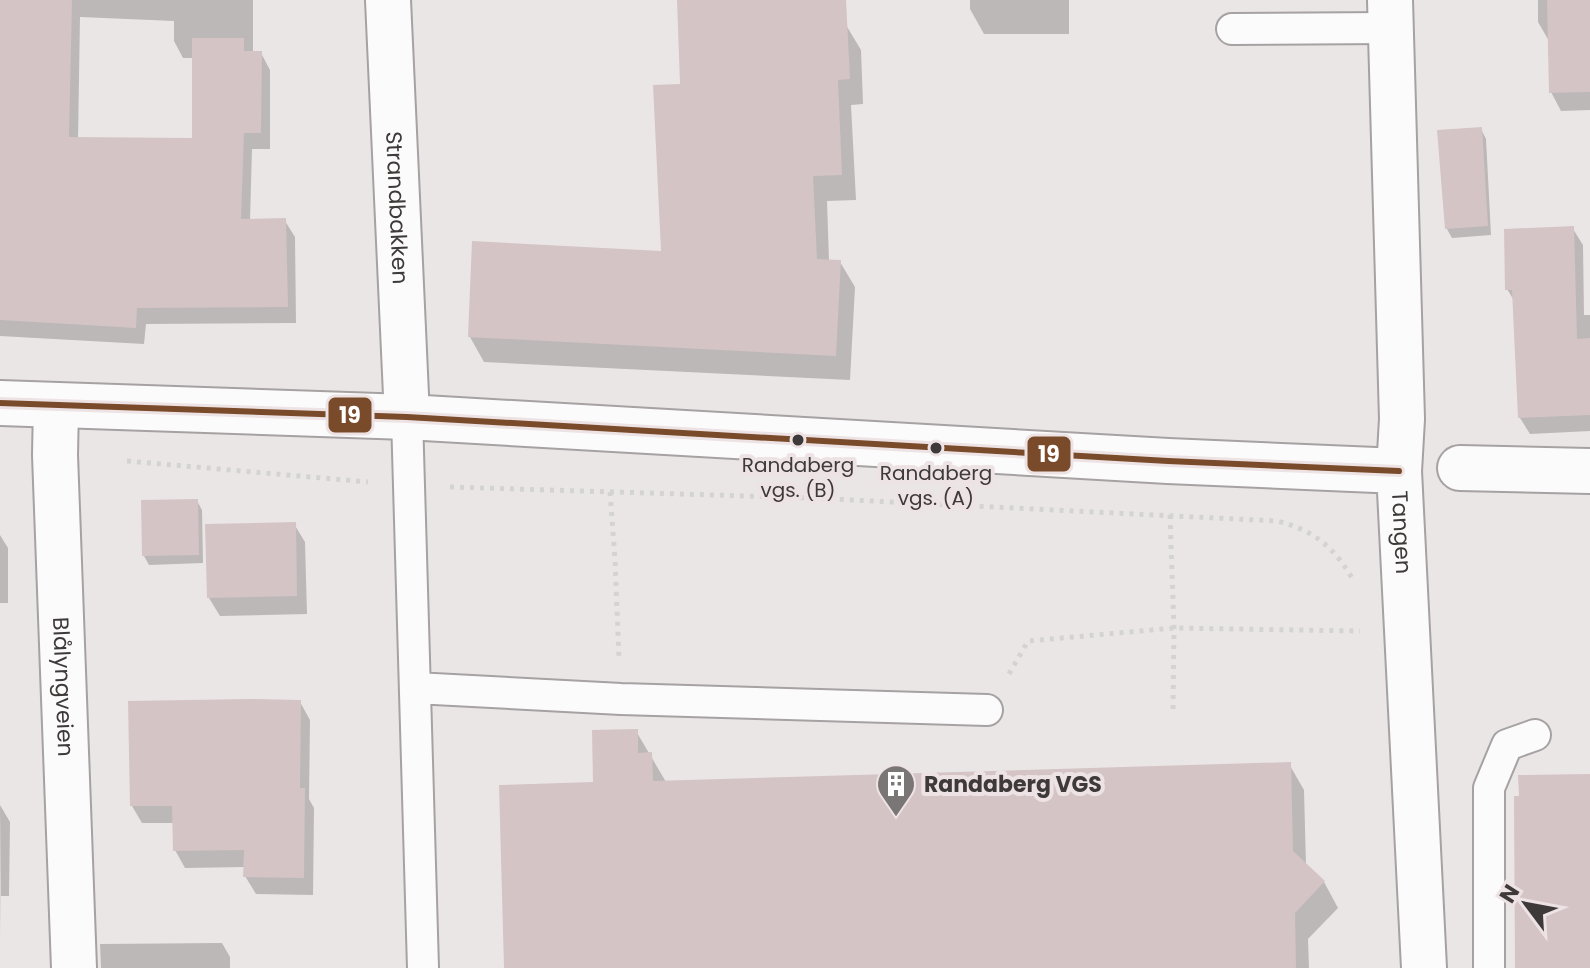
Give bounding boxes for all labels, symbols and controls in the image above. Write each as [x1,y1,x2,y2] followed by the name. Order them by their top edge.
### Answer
[378,131,416,285] street label: Strandbakken
[327,396,373,434] line badge: 19
[339,400,361,431] text: 19
[790,432,806,448] marker: Randaberg vgs. (B)
[1026,435,1072,473] line badge: 19
[1038,439,1060,470] text: 19
[928,440,944,456] marker: Randaberg vgs. (A)
[742,451,854,504] place label: Randaberg vgs. (B)
[880,459,992,512] place label: Randaberg vgs. (A)
[1384,490,1419,575] street label: Tangen
[45,616,81,757] street label: Blålyngveien
[875,763,917,818] building icon: Randaberg VGS
[924,769,1102,800] place label: Randaberg VGS
[1486,864,1566,944] north arrow
[1492,878,1527,909] text: N

